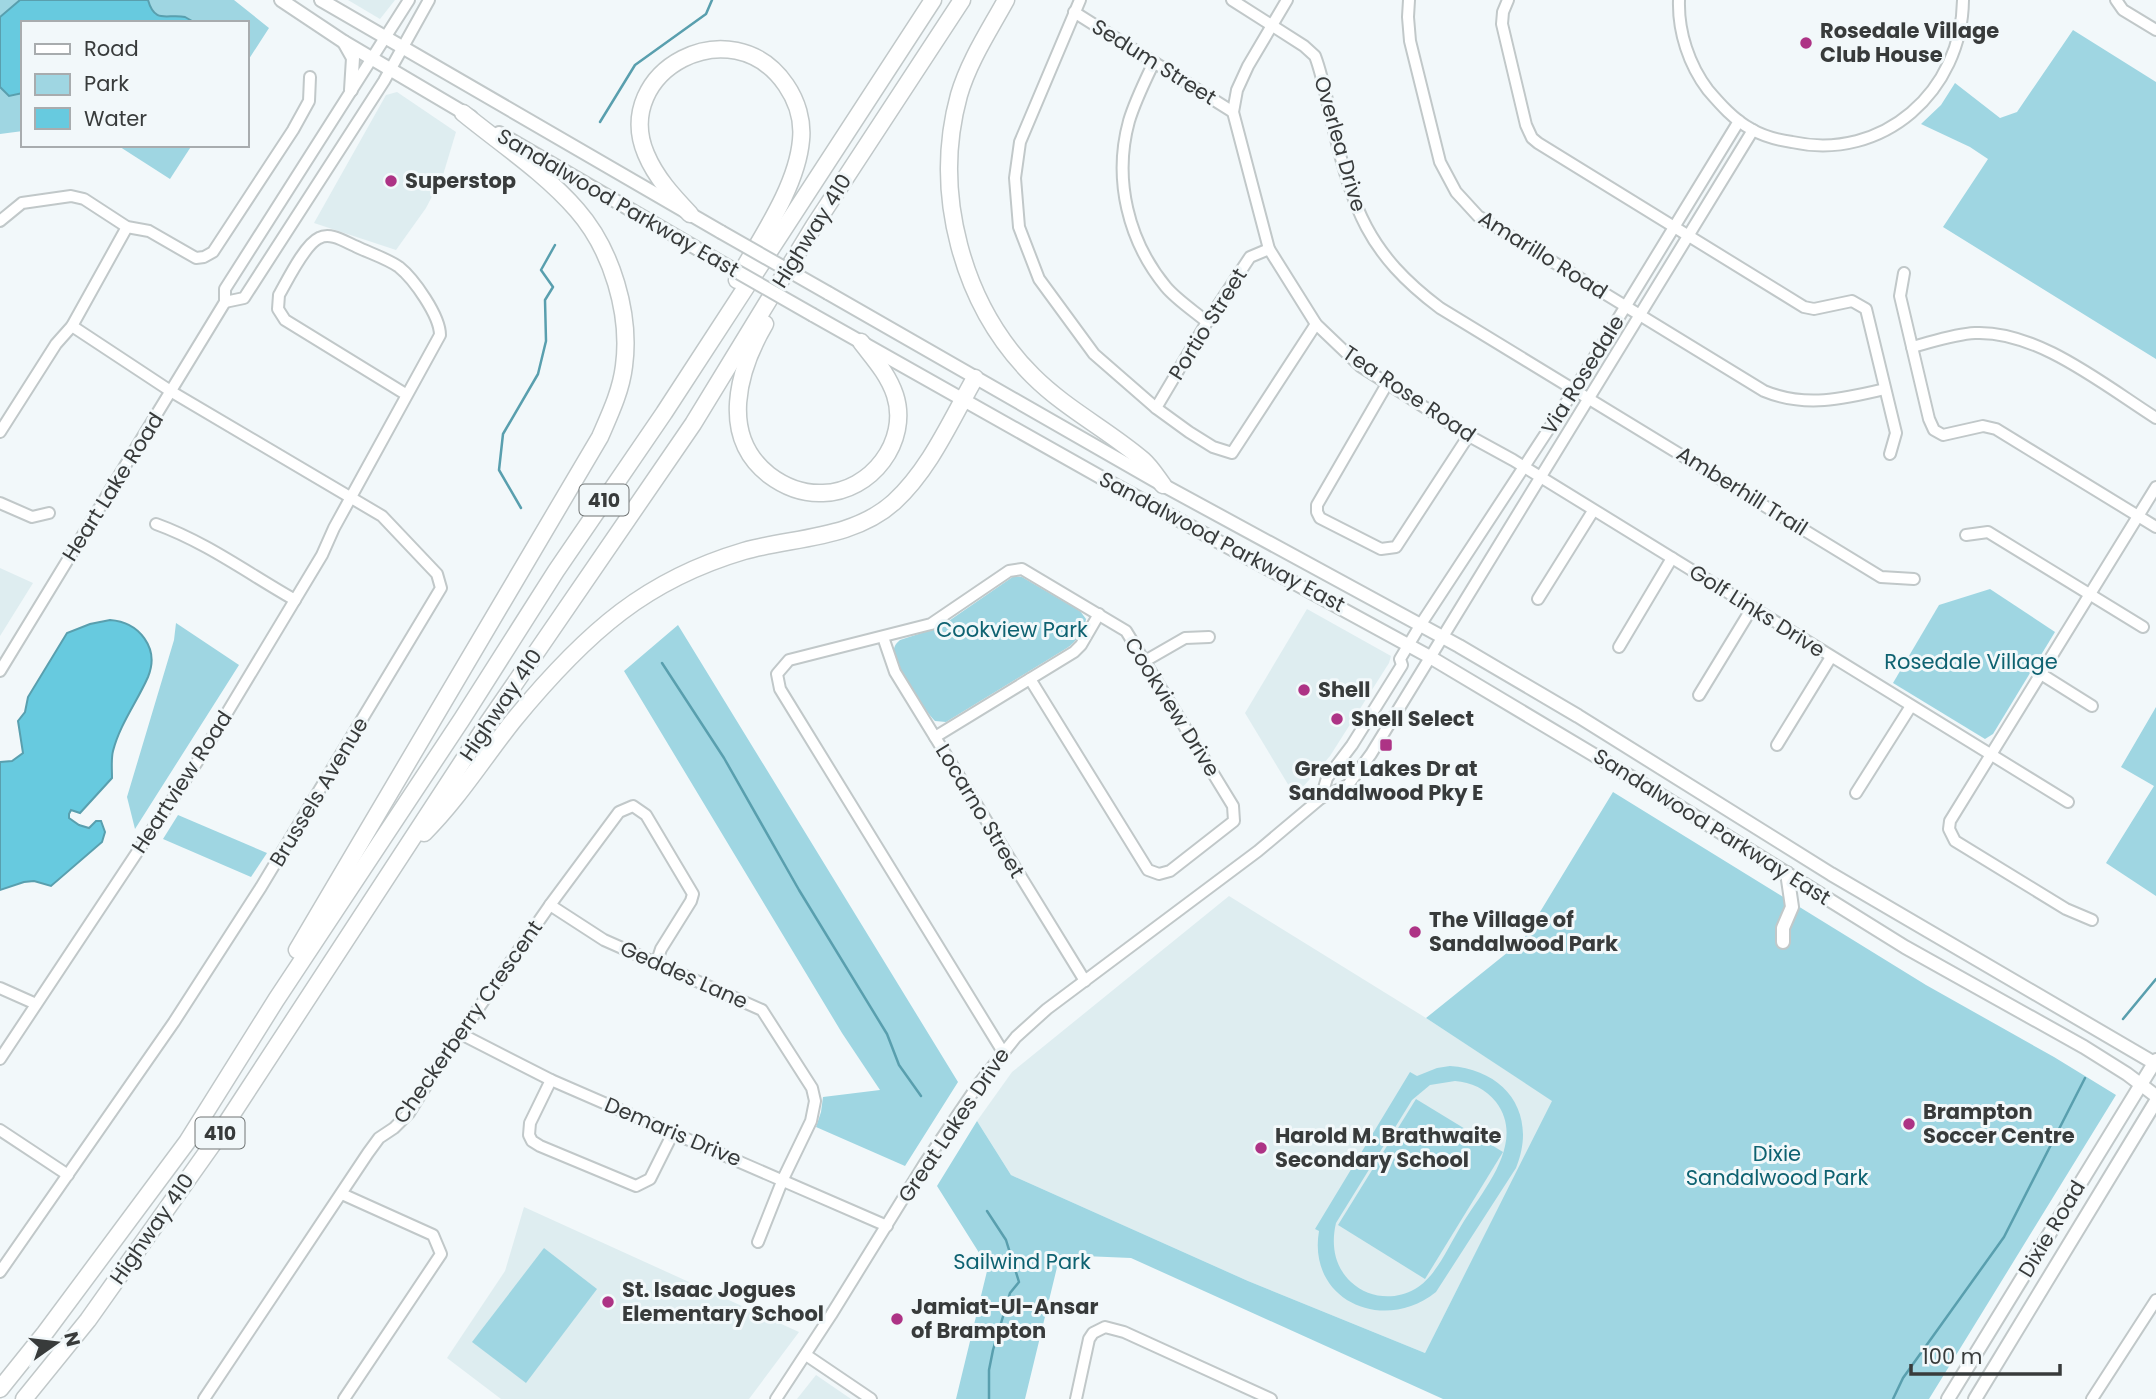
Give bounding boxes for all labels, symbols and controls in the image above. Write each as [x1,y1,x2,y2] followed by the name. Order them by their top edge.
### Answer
[1086,12,1222,111] street label: Sedum Street
[1820,16,1999,69] place label: Rosedale Village Club House
[21,21,248,147] legend
[84,34,139,63] text: Road
[1798,35,1814,51] marker: Rosedale Village Club House
[84,69,129,98] text: Park
[1307,73,1374,215] street label: Overlea Drive
[84,104,147,133] text: Water
[492,121,745,284] street label: Sandalwood Parkway East
[405,166,516,195] place label: Superstop
[765,168,858,293] street label: Highway 410
[383,173,399,189] marker: Superstop
[1473,203,1613,306] street label: Amarillo Road
[1162,262,1253,385] street label: Portio Street
[1534,309,1631,440] street label: Via Rosedale
[1337,338,1481,449] street label: Tea Rose Road
[55,407,170,567] street label: Heart Lake Road
[1671,439,1813,542] street label: Amberhill Trail
[1094,464,1350,619] street label: Sandalwood Parkway East
[580,485,628,516] road number: 410
[1684,557,1831,664] street label: Golf Links Drive
[936,615,1088,644] park label: Cookview Park
[1118,631,1227,782] street label: Cookview Drive
[452,643,549,766] street label: Highway 410
[1884,647,2058,676] park label: Rosedale Village
[1318,675,1370,704] place label: Shell
[1296,682,1312,698] marker: Shell
[1351,704,1474,733] place label: Shell Select
[125,705,239,859] street label: Heartview Road
[1329,711,1345,727] marker: Shell Select
[262,712,375,872] street label: Brussels Avenue
[1378,737,1394,753] marker: Great Lakes Dr at Sandalwood Pky E
[929,738,1032,883] street label: Locarno Street
[1588,741,1836,912] street label: Sandalwood Parkway East
[1289,754,1483,807] place label: Great Lakes Dr at Sandalwood Pky E
[1429,905,1618,958] place label: The Village of Sandalwood Park
[386,914,549,1129] street label: Checkerberry Crescent
[1407,924,1423,940] marker: The Village of Sandalwood Park
[616,933,753,1016] street label: Geddes Lane
[891,1042,1016,1208] street label: Great Lakes Drive
[600,1090,746,1173] street label: Demaris Drive
[1923,1097,2075,1150] place label: Brampton Soccer Centre
[1901,1116,1917,1132] marker: Brampton Soccer Centre
[196,1118,244,1148] road number: 410
[1275,1121,1501,1174] place label: Harold M. Brathwaite Secondary School
[1686,1139,1868,1192] park label: Dixie Sandalwood Park
[1253,1140,1269,1156] marker: Harold M. Brathwaite Secondary School
[103,1167,201,1290] street label: Highway 410
[2011,1175,2092,1283] street label: Dixie Road
[953,1247,1091,1276] park label: Sailwind Park
[622,1275,824,1328] place label: St. Isaac Jogues Elementary School
[911,1292,1099,1345] place label: Jamiat-Ul-Ansar of Brampton
[600,1294,616,1310] marker: St. Isaac Jogues Elementary School
[21,1308,91,1378] north arrow
[889,1311,905,1327] marker: Jamiat-Ul-Ansar of Brampton
[57,1329,87,1349] text: N
[1911,1332,2060,1376] scale bar
[1922,1342,1982,1371] text: 100 m

